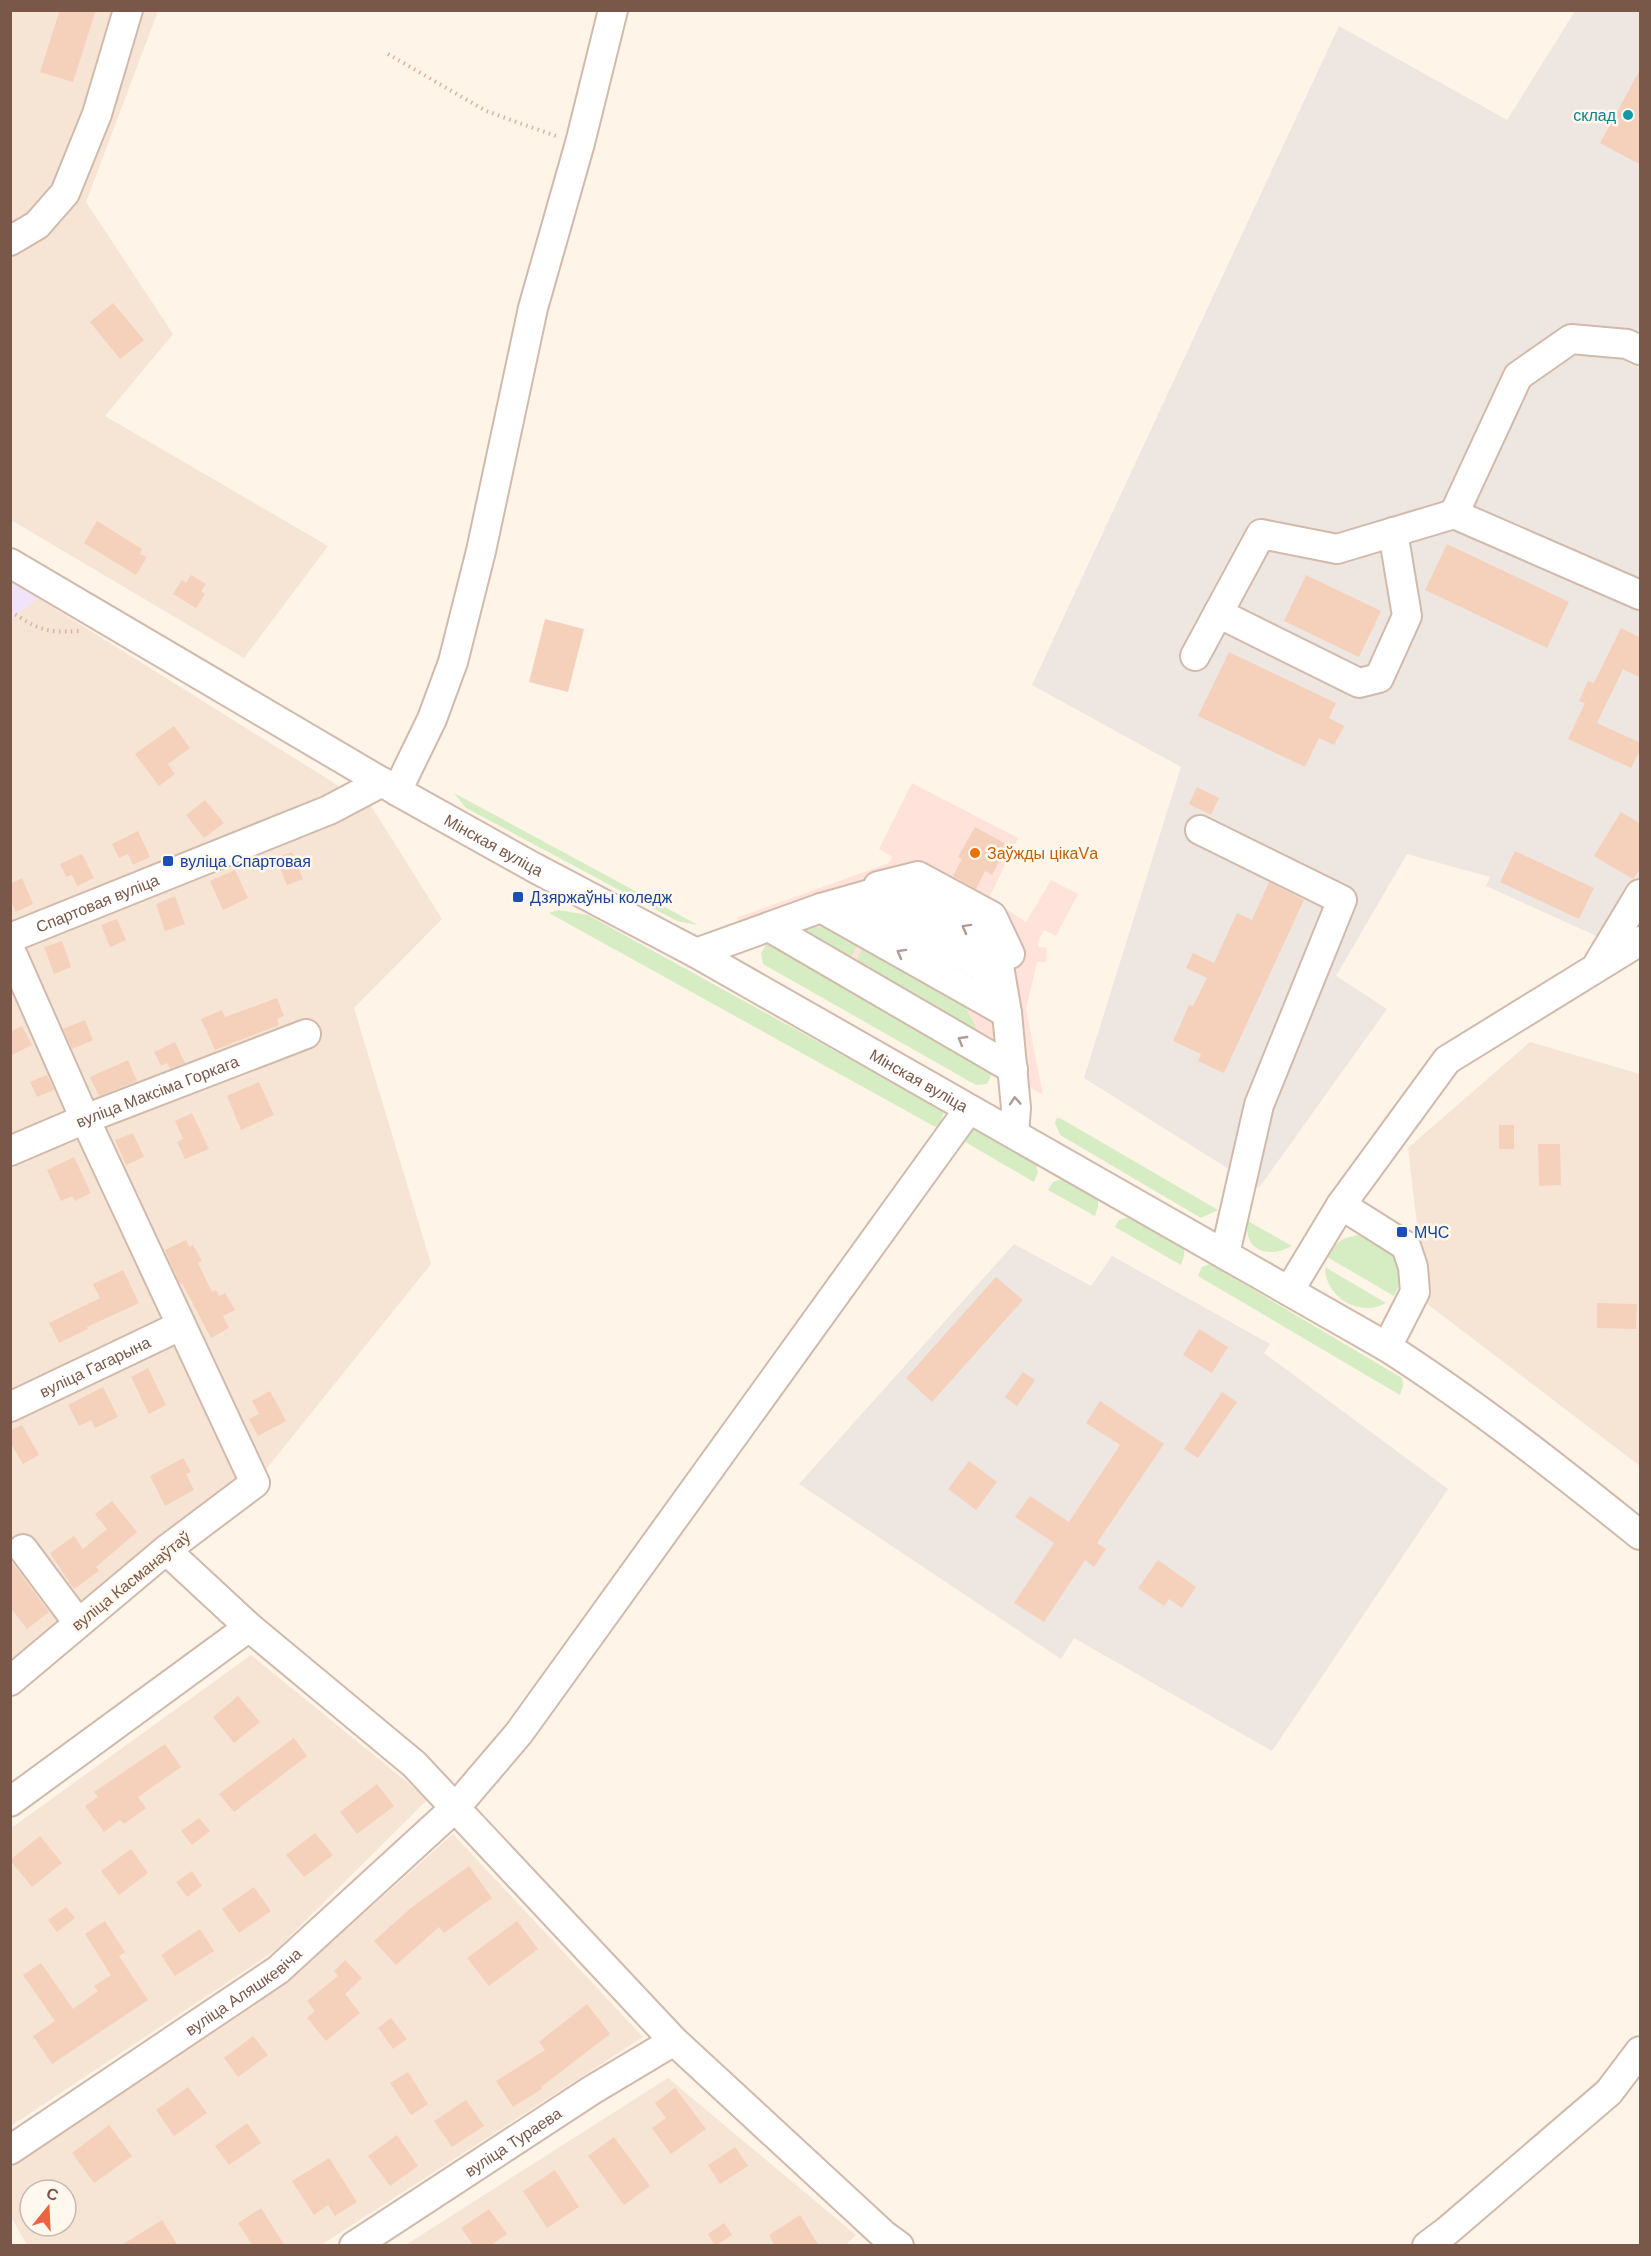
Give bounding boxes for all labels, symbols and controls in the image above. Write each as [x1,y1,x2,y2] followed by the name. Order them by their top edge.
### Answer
[1573,107,1617,124] place label: склад
[1621,108,1635,122] marker: склад
[442,811,546,879] street label: Мінская вуліца
[987,845,1098,862] place label: Заўжды цікаVа
[968,846,982,860] marker: Заўжды цікаVа
[180,853,311,870] place label: вуліца Спартовая
[161,854,175,868] marker: вуліца Спартовая
[33,871,161,935] street label: Спартовая вуліца
[530,889,673,906] place label: Дзяржаўны коледж
[511,890,525,904] marker: Дзяржаўны коледж
[961,923,972,935] one-way arrow
[897,949,907,961] one-way arrow
[958,1035,968,1047] one-way arrow
[867,1046,971,1115] street label: Мінская вуліца
[73,1052,241,1130] street label: вуліца Максіма Горкага
[1009,1097,1022,1106] one-way arrow
[1414,1224,1449,1241] place label: МЧС
[1395,1225,1409,1239] marker: МЧС
[37,1333,153,1400] street label: вуліца Гагарына
[68,1528,194,1634] street label: вуліца Касманаўтаў
[182,1945,305,2038] street label: вуліца Аляшкевіча
[461,2104,564,2180] street label: вуліца Тураева
[18,2178,78,2238] north arrow
[44,2184,61,2204] text: С

